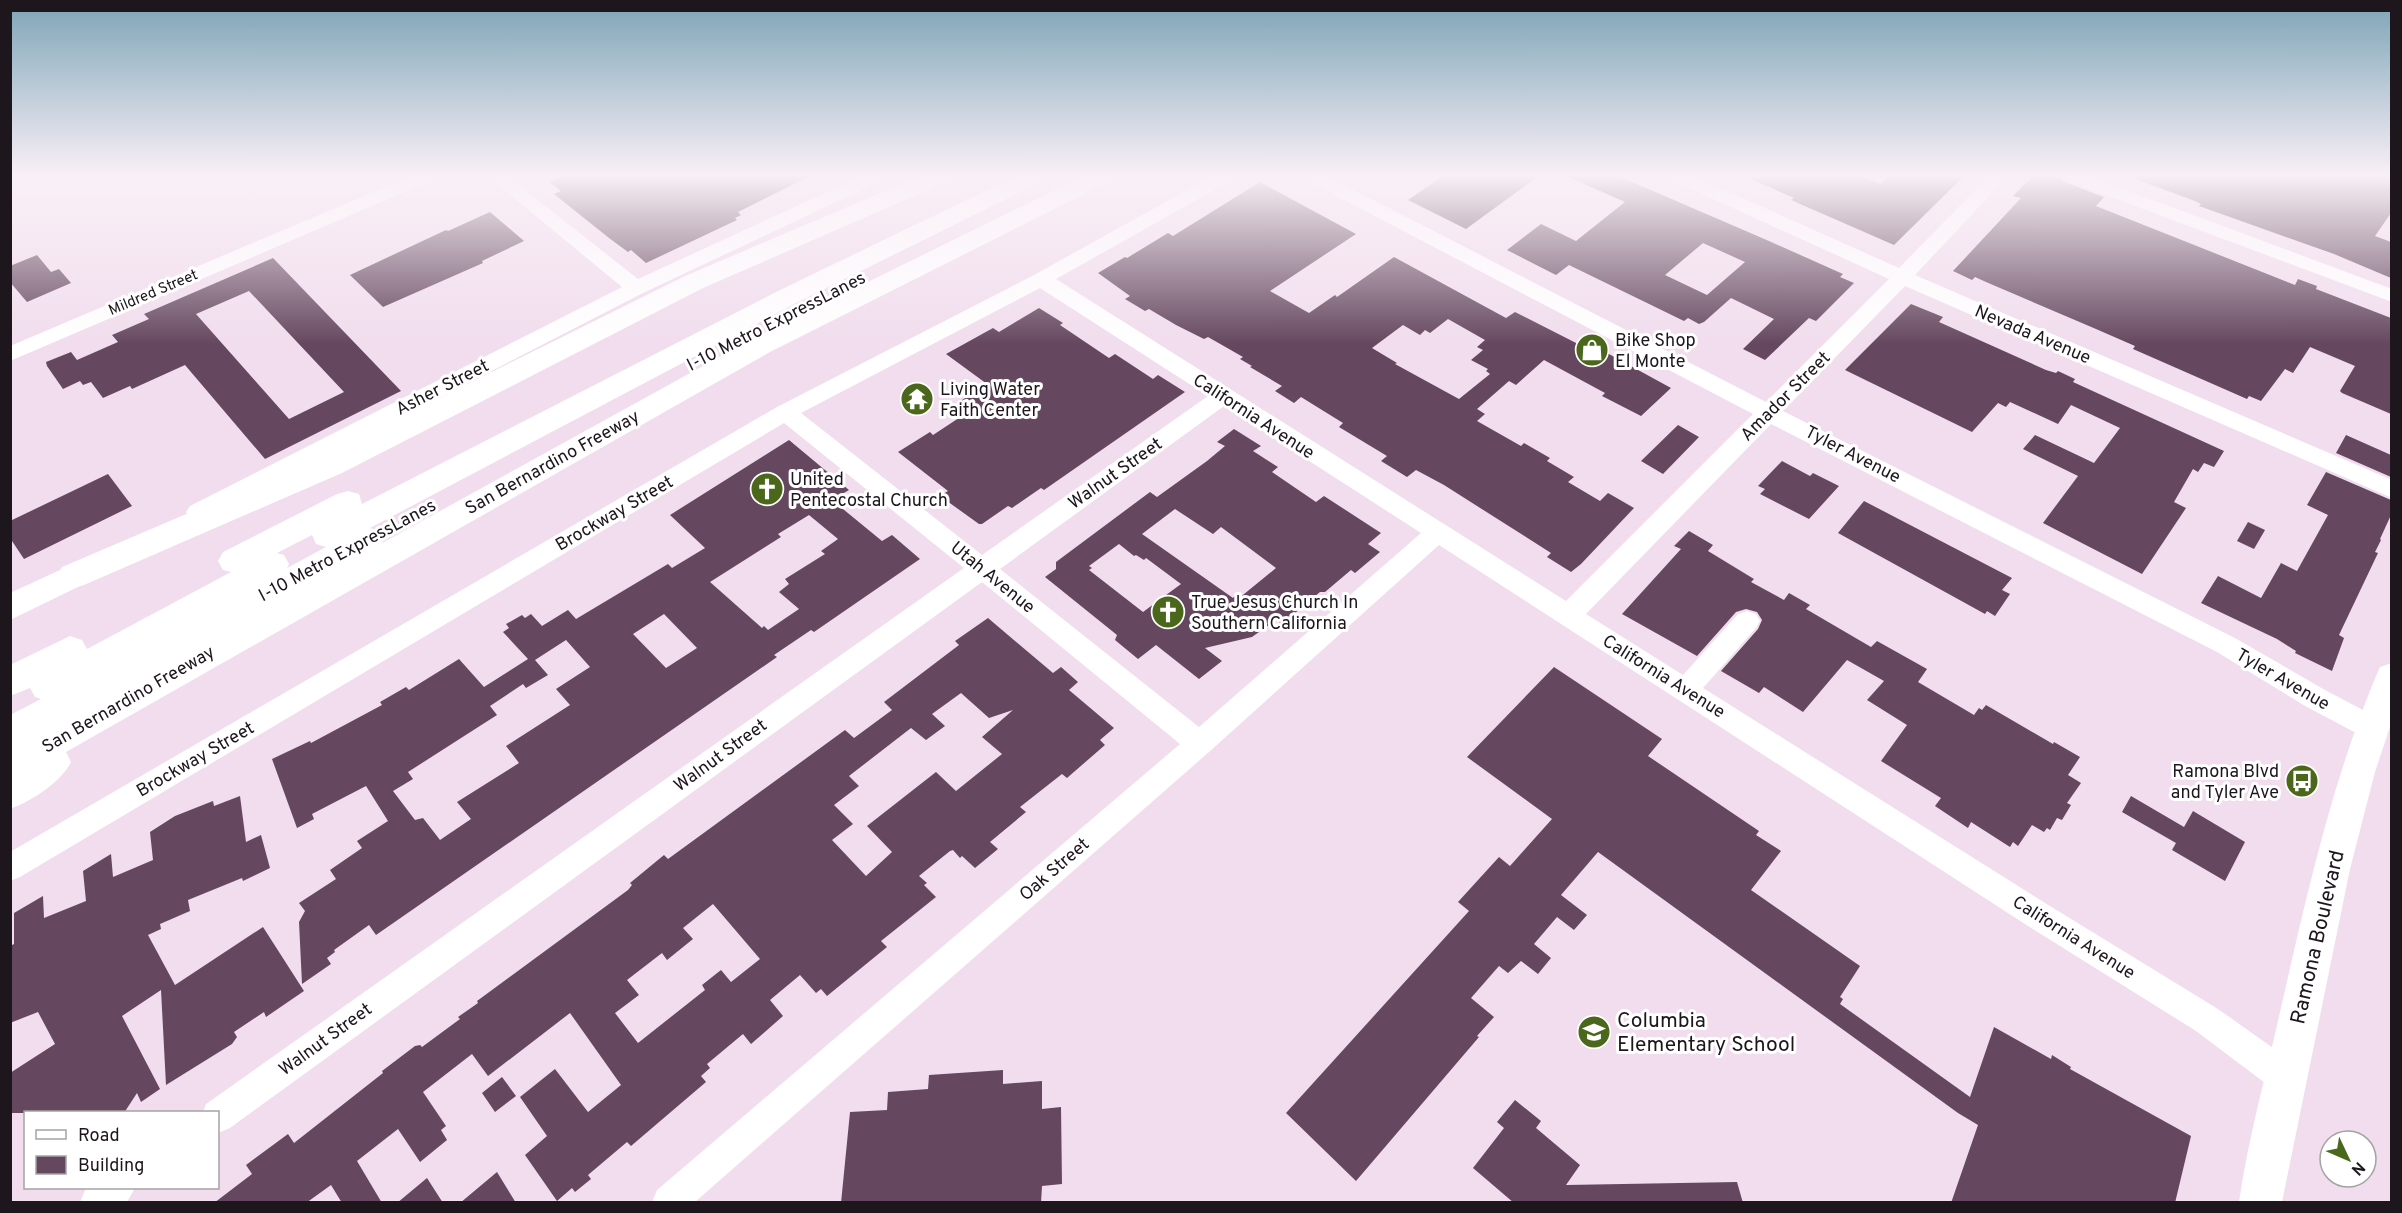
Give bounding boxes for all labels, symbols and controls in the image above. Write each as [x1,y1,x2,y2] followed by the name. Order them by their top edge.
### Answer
[106,266,201,321] street label: Mildred Street
[683,267,870,377] street label: I-10 Metro ExpressLanes
[1971,301,2094,370] street label: Nevada Avenue
[1615,330,1696,374] place label: Bike Shop El Monte
[1574,332,1610,368] shop icon: Bike Shop El Monte
[1736,347,1836,447] street label: Amador Street
[392,355,493,422] street label: Asher Street
[1188,369,1318,465] street label: California Avenue
[940,379,1040,423] place label: Living Water Faith Center
[899,381,935,417] temple icon: Living Water Faith Center
[461,406,644,521] street label: San Bernardino Freeway
[1801,421,1904,489] street label: Tyler Avenue
[1064,433,1167,515] street label: Walnut Street
[790,469,948,513] place label: United Pentecostal Church
[552,471,678,557] street label: Brockway Street
[749,471,785,507] church icon: United Pentecostal Church
[255,495,440,608] street label: I-10 Metro ExpressLanes
[945,537,1039,619] street label: Utah Avenue
[1191,592,1358,636] place label: True Jesus Church In Southern California
[1150,594,1186,630] church icon: True Jesus Church In Southern California
[1597,630,1729,724] street label: California Avenue
[38,641,219,759] street label: San Bernardino Freeway
[2231,644,2333,716] street label: Tyler Avenue
[670,715,772,798] street label: Walnut Street
[133,717,259,803] street label: Brockway Street
[2171,761,2279,805] place label: Ramona Blvd and Tyler Ave
[2284,763,2320,799] bus stop icon: Ramona Blvd and Tyler Ave
[1015,833,1095,907] street label: Oak Street
[2285,848,2352,1027] street label: Ramona Boulevard
[2007,891,2139,985] street label: California Avenue
[275,999,377,1082] street label: Walnut Street
[1617,1008,1795,1059] place label: Columbia Elementary School
[1576,1014,1612,1050] school or university icon: Columbia Elementary School
[24,1111,219,1189] legend
[78,1125,120,1148] text: Road
[2318,1129,2378,1189] north arrow
[78,1155,144,1178] text: Building
[2346,1157,2369,1179] text: N

